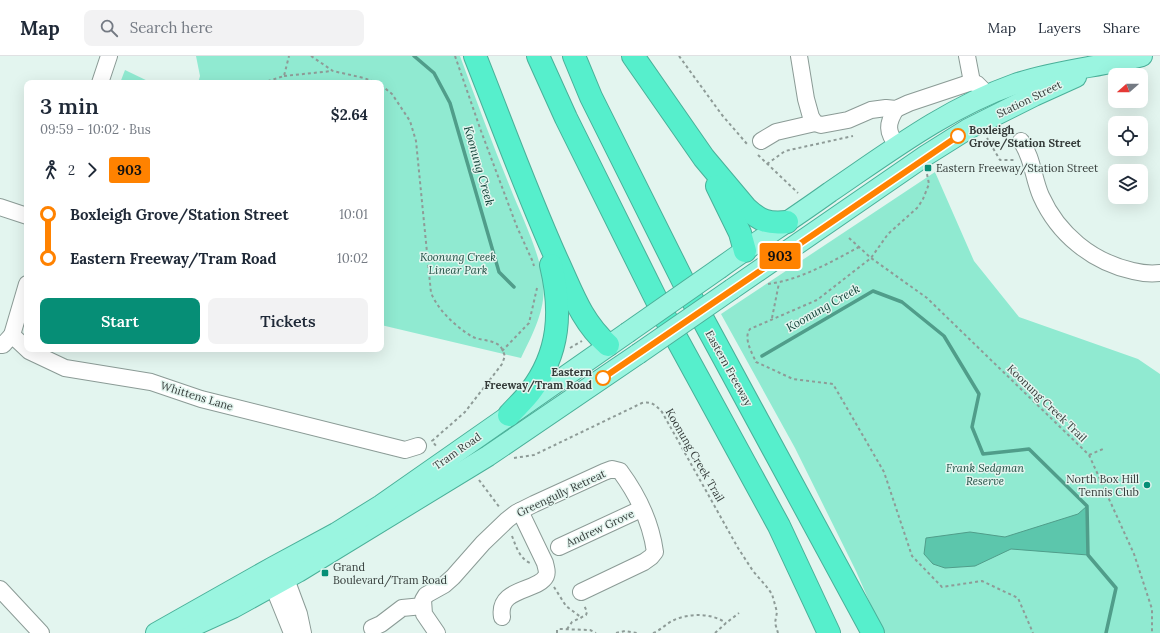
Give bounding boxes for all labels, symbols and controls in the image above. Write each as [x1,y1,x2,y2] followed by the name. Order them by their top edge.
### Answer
[84,10,364,46] search box
[20,16,60,40] text: Map
[98,17,120,39] icon: search
[130,18,213,37] text: Search here
[988,19,1016,37] text: Map
[1038,19,1081,37] text: Layers
[1103,19,1140,37] text: Share
[1108,68,1148,108] north arrow
[1108,68,1148,204] map controls
[994,77,1064,121] street label: Station Street
[40,92,99,120] text: 3 min
[331,105,368,124] text: $2.64
[1108,116,1148,156] button: locate
[40,121,151,138] text: 09:59 – 10:02 · Bus
[969,123,1082,151] place label: Boxleigh Grove/Station Street
[461,124,498,208] water label: Koonung Creek
[950,128,966,144] marker: Boxleigh Grove/Station Street
[40,159,62,181] icon: walk
[81,159,103,181] icon: forward
[117,161,142,179] text: 903
[936,161,1099,176] place label: Eastern Freeway/Station Street
[68,162,75,179] text: 2
[923,163,933,173] marker: Eastern Freeway/Station Street
[1108,164,1148,204] button: layers
[70,205,289,224] text: Boxleigh Grove/Station Street
[339,206,368,223] text: 10:01
[757,243,803,269] line badge: 903
[768,247,792,265] text: 903
[70,249,276,268] text: Eastern Freeway/Tram Road
[337,250,368,267] text: 10:02
[420,250,496,277] park label: Koonung Creek Linear Park
[783,280,862,335] water label: Koonung Creek
[40,298,200,344] button: Start
[208,298,368,344] button: Tickets
[702,328,756,409] street label: Eastern Freeway
[1004,361,1090,445] street label: Koonung Creek Trail
[484,365,592,393] place label: Eastern Freeway/Tram Road
[595,370,611,386] marker: Eastern Freeway/Tram Road
[159,378,235,414] street label: Whittens Lane
[663,406,727,504] street label: Koonung Creek Trail
[430,429,484,473] street label: Tram Road
[946,461,1024,488] park label: Frank Sedgman Reserve
[514,466,608,520] street label: Greengully Retreat
[1066,472,1139,499] place label: North Box Hill Tennis Club
[1142,480,1152,490] marker: North Box Hill Tennis Club
[563,506,636,550] street label: Andrew Grove
[333,560,447,588] place label: Grand Boulevard/Tram Road
[320,568,330,578] marker: Grand Boulevard/Tram Road

